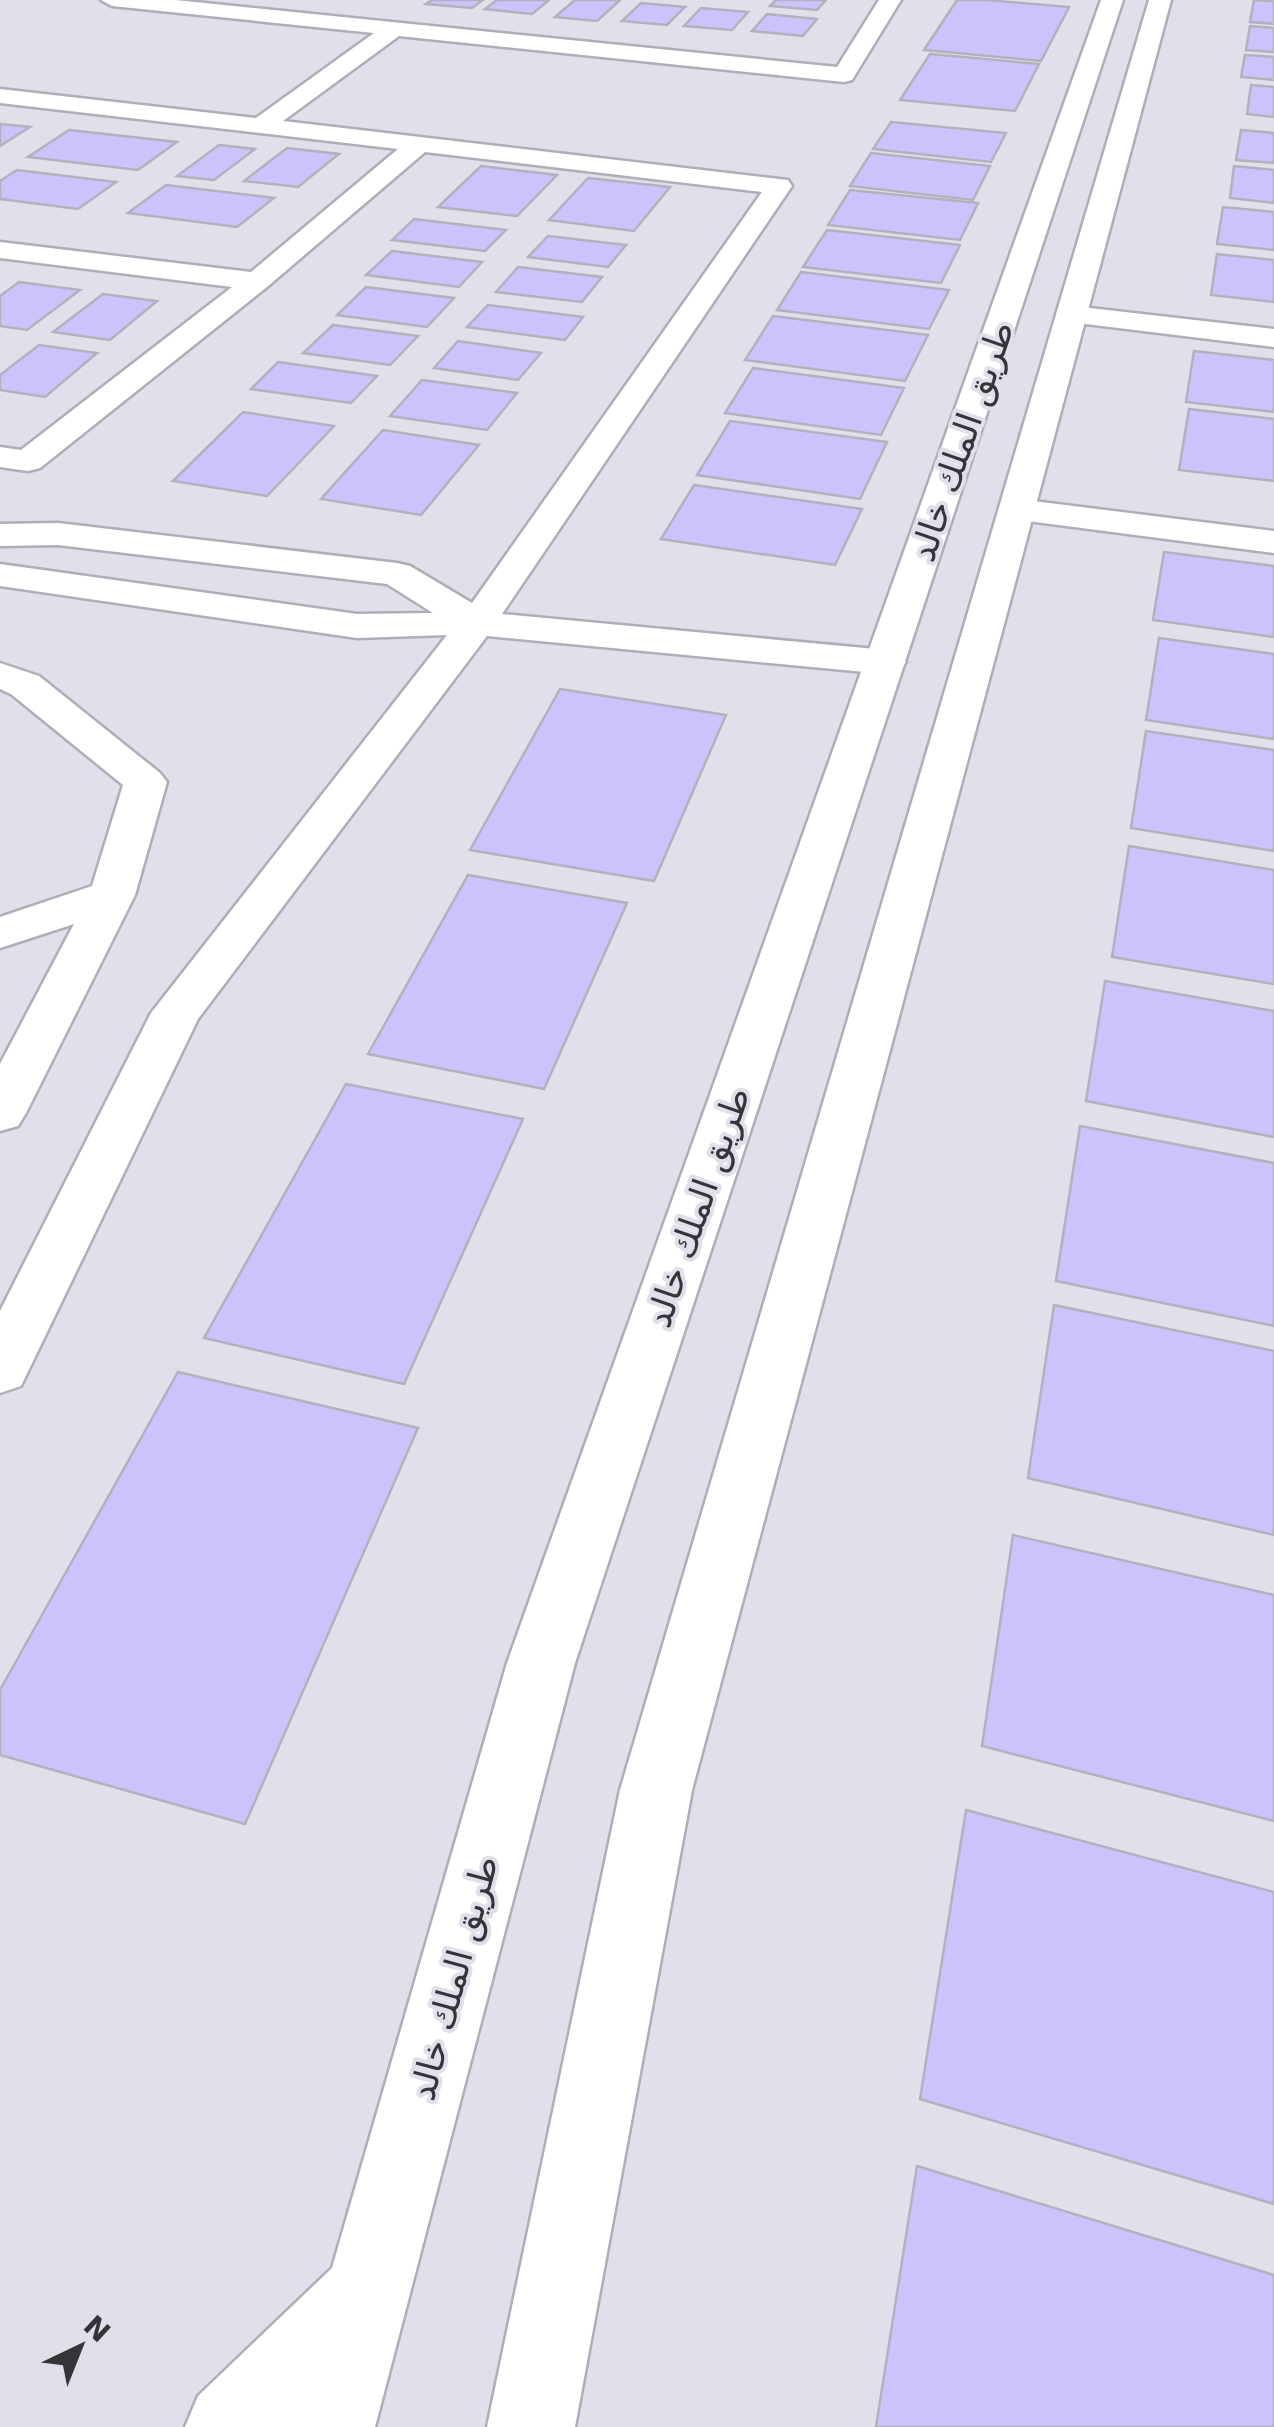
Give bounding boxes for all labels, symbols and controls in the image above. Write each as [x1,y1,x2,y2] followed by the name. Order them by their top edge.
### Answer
[902,316,1023,567] street label: طريق الملك خالد
[638,1082,759,1333] street label: طريق الملك خالد
[402,1851,507,2105] street label: طريق الملك خالد
[30,2297,130,2397] north arrow
[77,2309,117,2349] text: N

